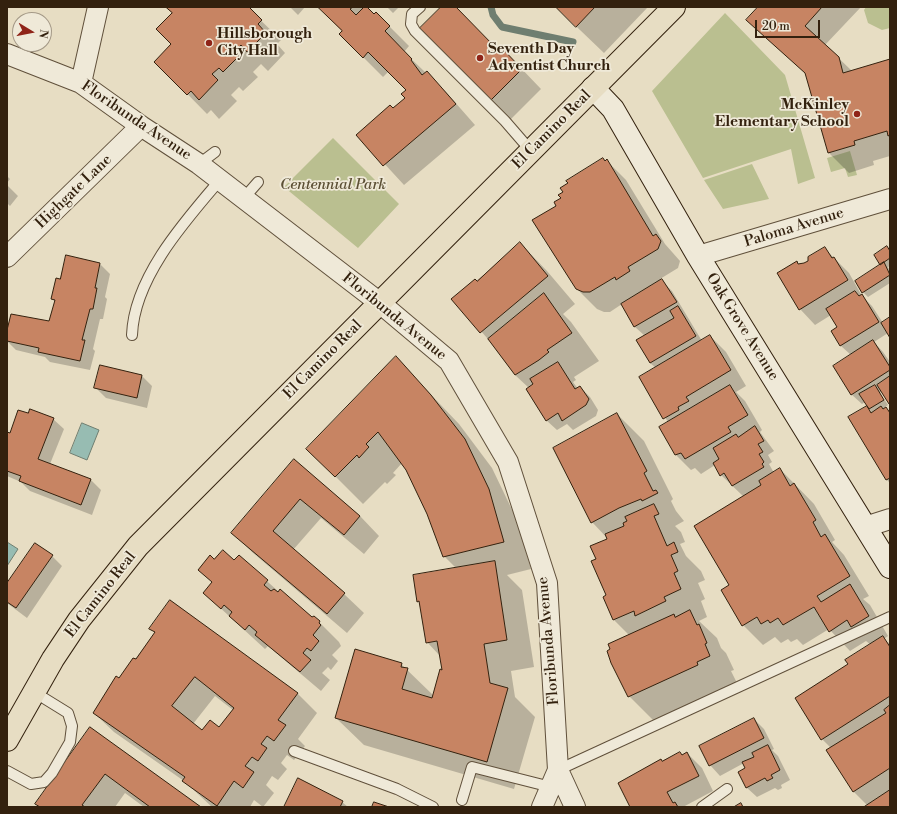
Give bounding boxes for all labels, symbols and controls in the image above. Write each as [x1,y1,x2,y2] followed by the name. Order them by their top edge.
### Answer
[12,12,52,52] north arrow
[757,12,822,38] scale bar
[762,19,790,34] text: 20 m
[217,25,312,60] place label: Hillsborough City Hall
[35,28,50,39] text: N
[204,38,214,48] marker: Hillsborough City Hall
[488,40,610,75] place label: Seventh Day Adventist Church
[475,53,485,63] marker: Seventh Day Adventist Church
[77,77,195,165] street label: Floribunda Avenue
[509,87,595,173] street label: El Camino Real
[715,96,849,131] place label: McKinley Elementary School
[852,109,862,119] marker: McKinley Elementary School
[32,151,116,233] street label: Highgate Lane
[280,176,386,194] park label: Centennial Park
[742,204,846,252] street label: Paloma Avenue
[338,269,450,365] street label: Floribunda Avenue
[702,270,782,384] street label: Oak Grove Avenue
[280,317,366,403] street label: El Camino Real
[62,548,140,642] street label: El Camino Real
[534,576,564,706] street label: Floribunda Avenue

